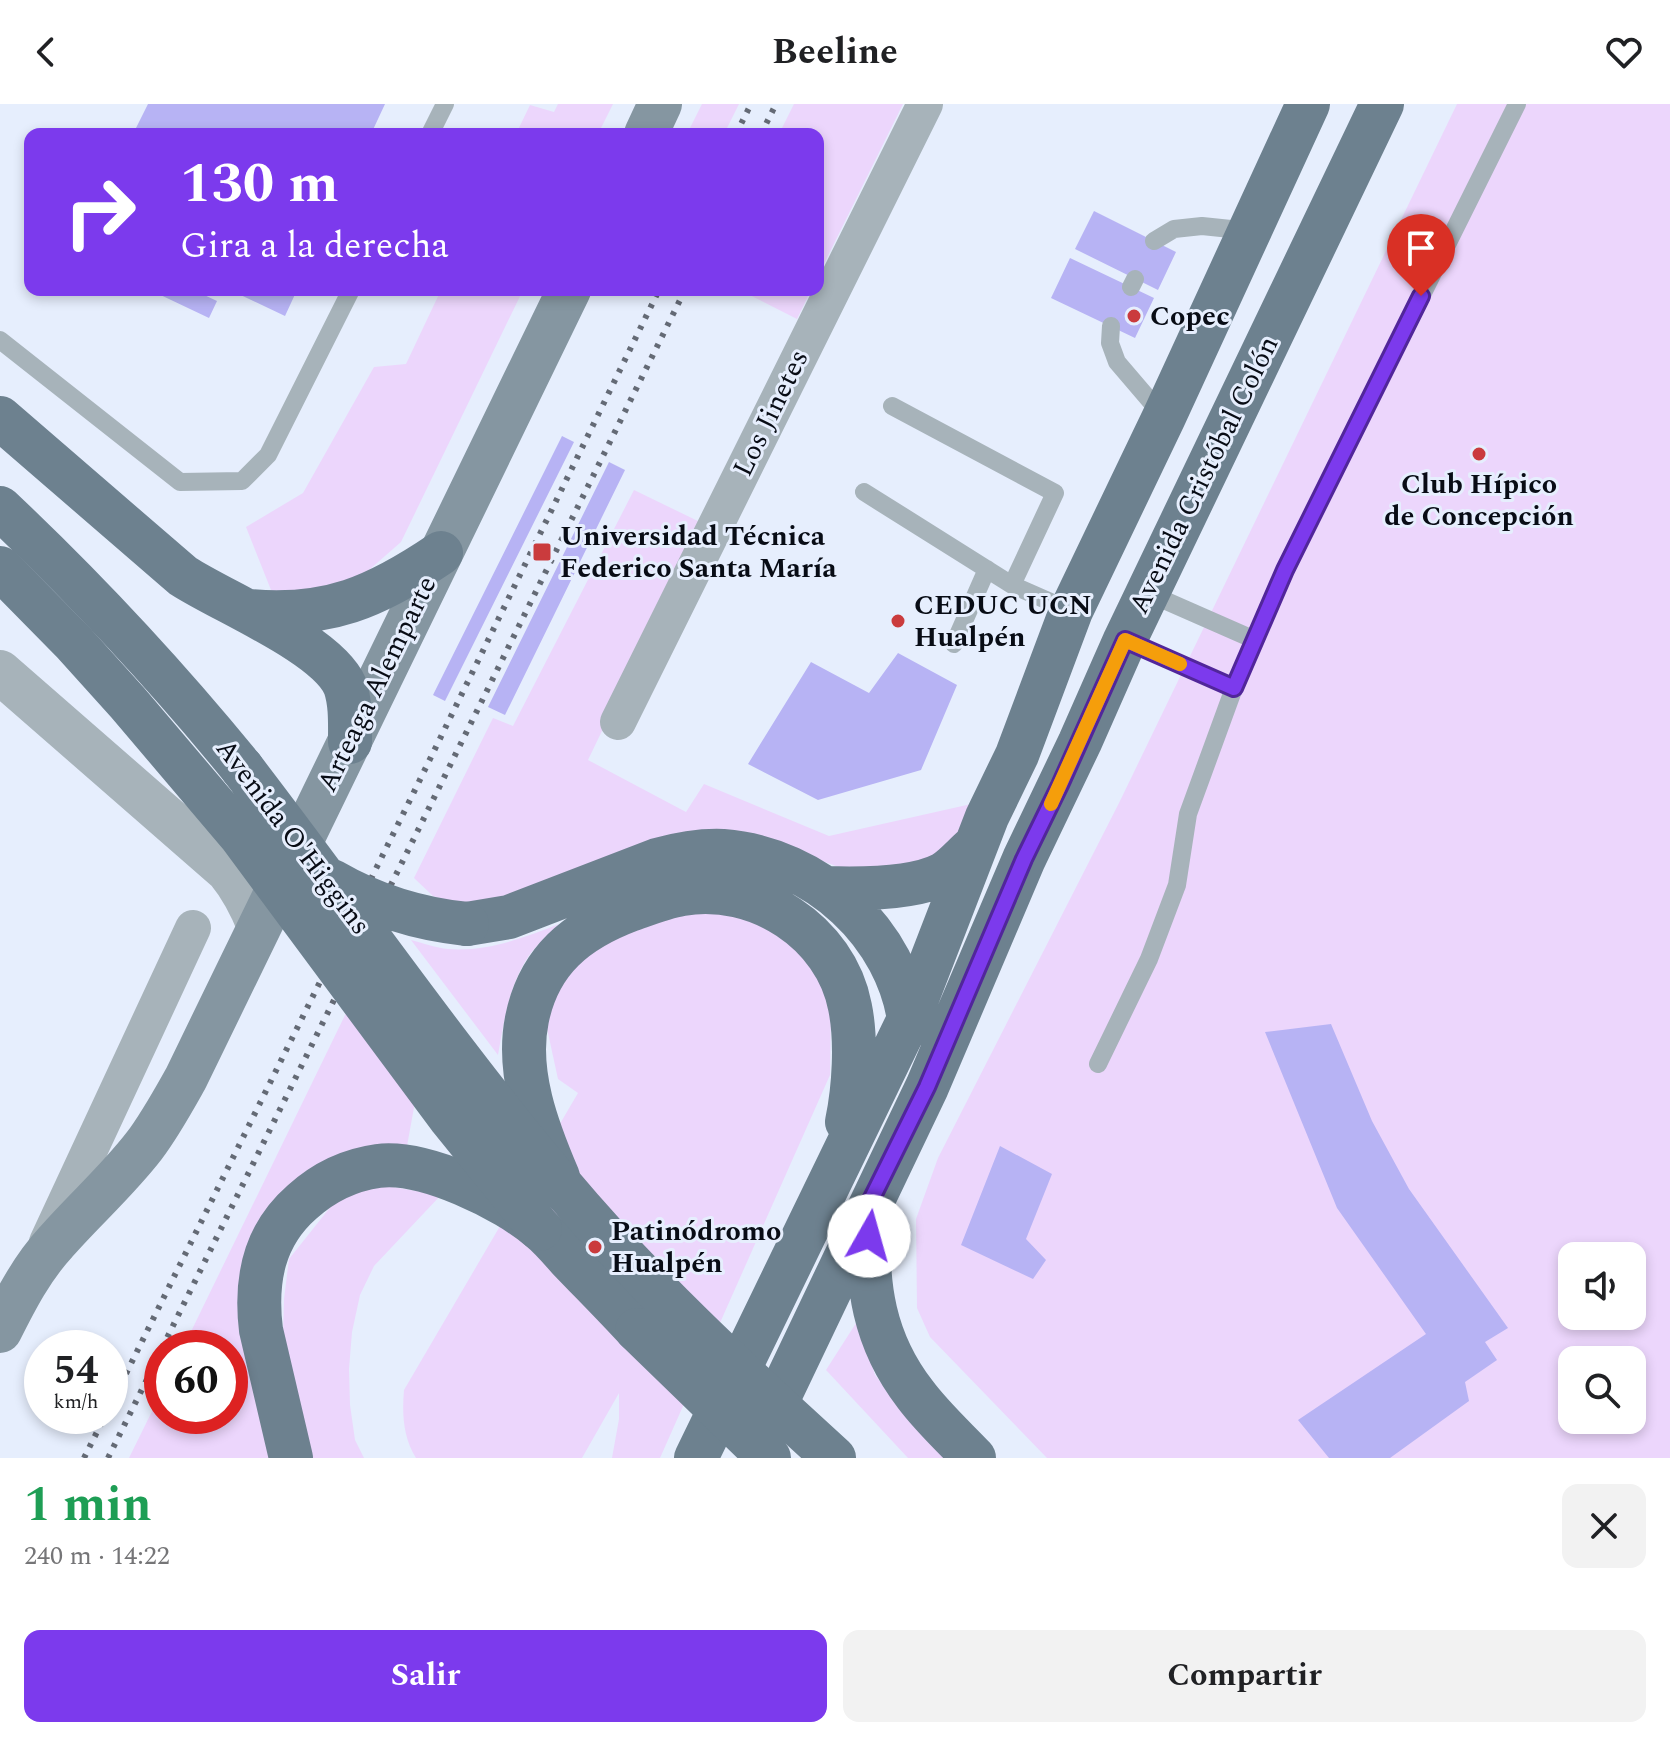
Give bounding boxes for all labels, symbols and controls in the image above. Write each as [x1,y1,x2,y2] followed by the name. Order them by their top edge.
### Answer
[772,25,898,80] text: Beeline
[24,30,68,74] icon: back
[1602,30,1646,74] icon: heart
[180,142,339,227] text: 130 m
[48,160,152,264] icon: right
[1387,214,1455,296] pin
[180,219,449,274] text: Gira a la derecha
[1399,226,1443,270] icon: arrive
[1150,295,1230,338] place label: Copec
[1125,307,1143,325] marker: Copec
[1118,329,1290,621] street label: Avenida Cristóbal Colón
[722,342,820,484] street label: Los Jinetes
[1470,445,1488,463] marker: Club Hípico de Concepción
[1384,463,1574,538] place label: Club Hípico de Concepción
[560,515,837,590] place label: Universidad Técnica Federico Santa María
[531,541,553,563] marker: Universidad Técnica Federico Santa María
[306,569,448,799] street label: Arteaga Alemparte
[914,584,1092,659] place label: CEDUC UCN Hualpén
[889,612,907,630] marker: CEDUC UCN Hualpén
[205,730,381,944] street label: Avenida O'Higgins
[827,1194,911,1278] position arrow
[611,1210,781,1285] place label: Patinódromo Hualpén
[586,1238,604,1256] marker: Patinódromo Hualpén
[1558,1242,1646,1434] map controls
[1558,1242,1646,1330] button: sound
[144,1330,248,1434] speed limit sign: 60
[54,1341,98,1402] text: 54
[1558,1346,1646,1434] button: search
[54,1387,99,1417] text: km/h
[24,1469,152,1542] text: 1 min
[1562,1484,1646,1568] button: close
[24,1536,170,1576] text: 240 m · 14:22
[24,1630,827,1722] button: Salir
[843,1630,1646,1722] button: Compartir

